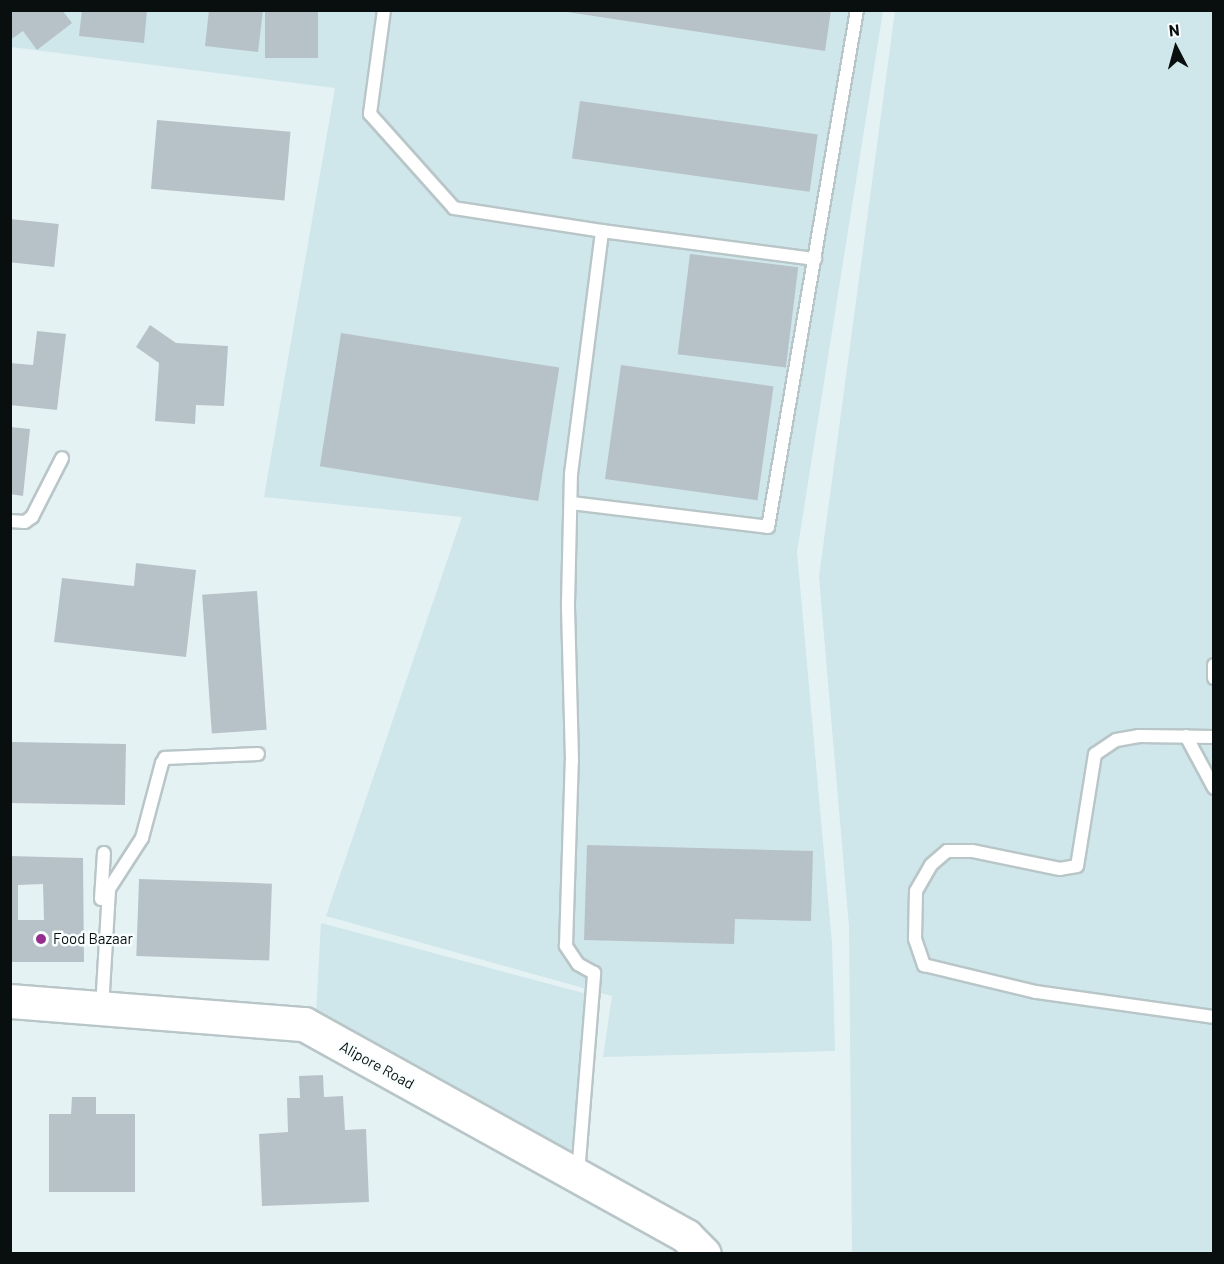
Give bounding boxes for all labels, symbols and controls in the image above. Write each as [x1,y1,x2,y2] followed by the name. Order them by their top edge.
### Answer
[1146,18,1206,78] north arrow
[1168,20,1180,40] text: N
[53,930,133,948] place label: Food Bazaar
[34,932,48,946] marker: Food Bazaar
[337,1037,417,1093] street label: Alipore Road

